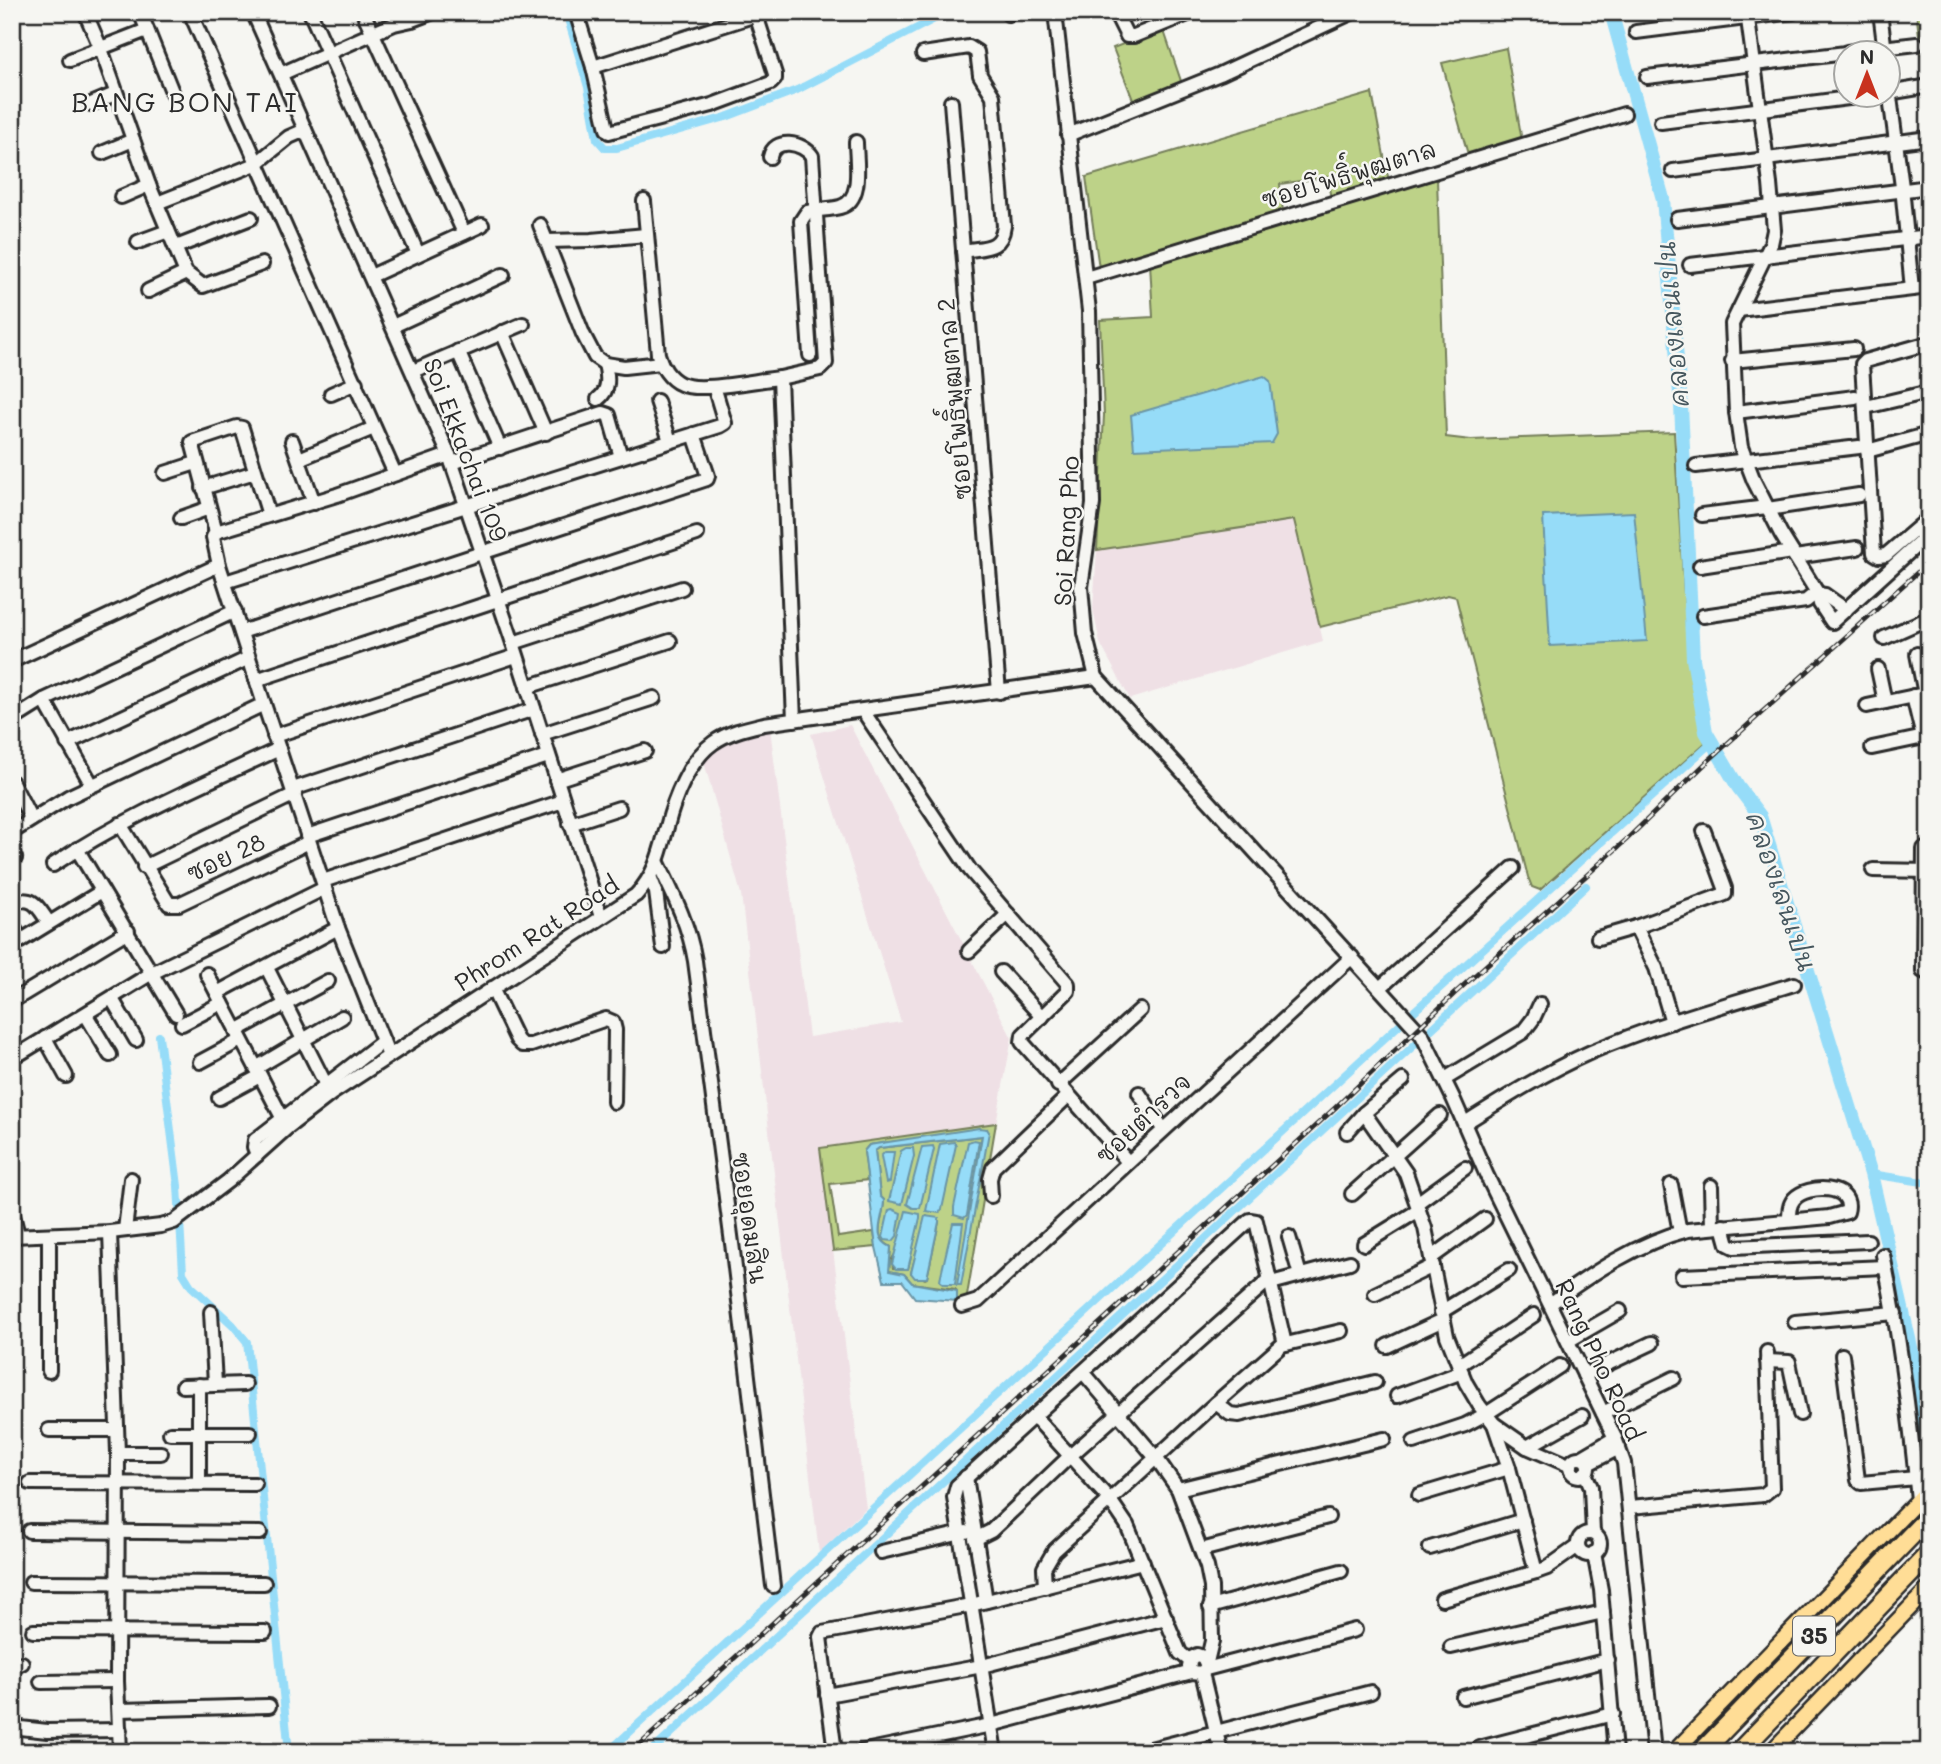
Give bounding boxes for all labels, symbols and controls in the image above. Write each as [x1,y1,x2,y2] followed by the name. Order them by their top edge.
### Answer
[1832,38,1902,108] north arrow
[1860,44,1874,69] text: N
[71,83,299,119] district label: BANG BON TAI
[1255,126,1441,218] street label: ซอยโพธิ์พุฒตาล
[1648,239,1696,409] water label: คลองเลนเปน
[922,297,981,502] street label: ซอยโพธิ์พุฒตาล 2
[417,353,516,546] street label: Soi Ekkachai 109
[1046,455,1085,607] street label: Soi Rang Pho
[1739,807,1825,976] water label: คลองเลนเปน
[181,825,269,888] street label: ซอย 28
[448,868,624,997] street label: Phrom Rat Road
[1089,1066,1197,1170] street label: ซอยตำรวจ
[723,1150,775,1286] street label: ซอยอุดมสิน
[1549,1273,1651,1445] street label: Rang Pho Road
[1793,1616,1835,1656] road number: 35

